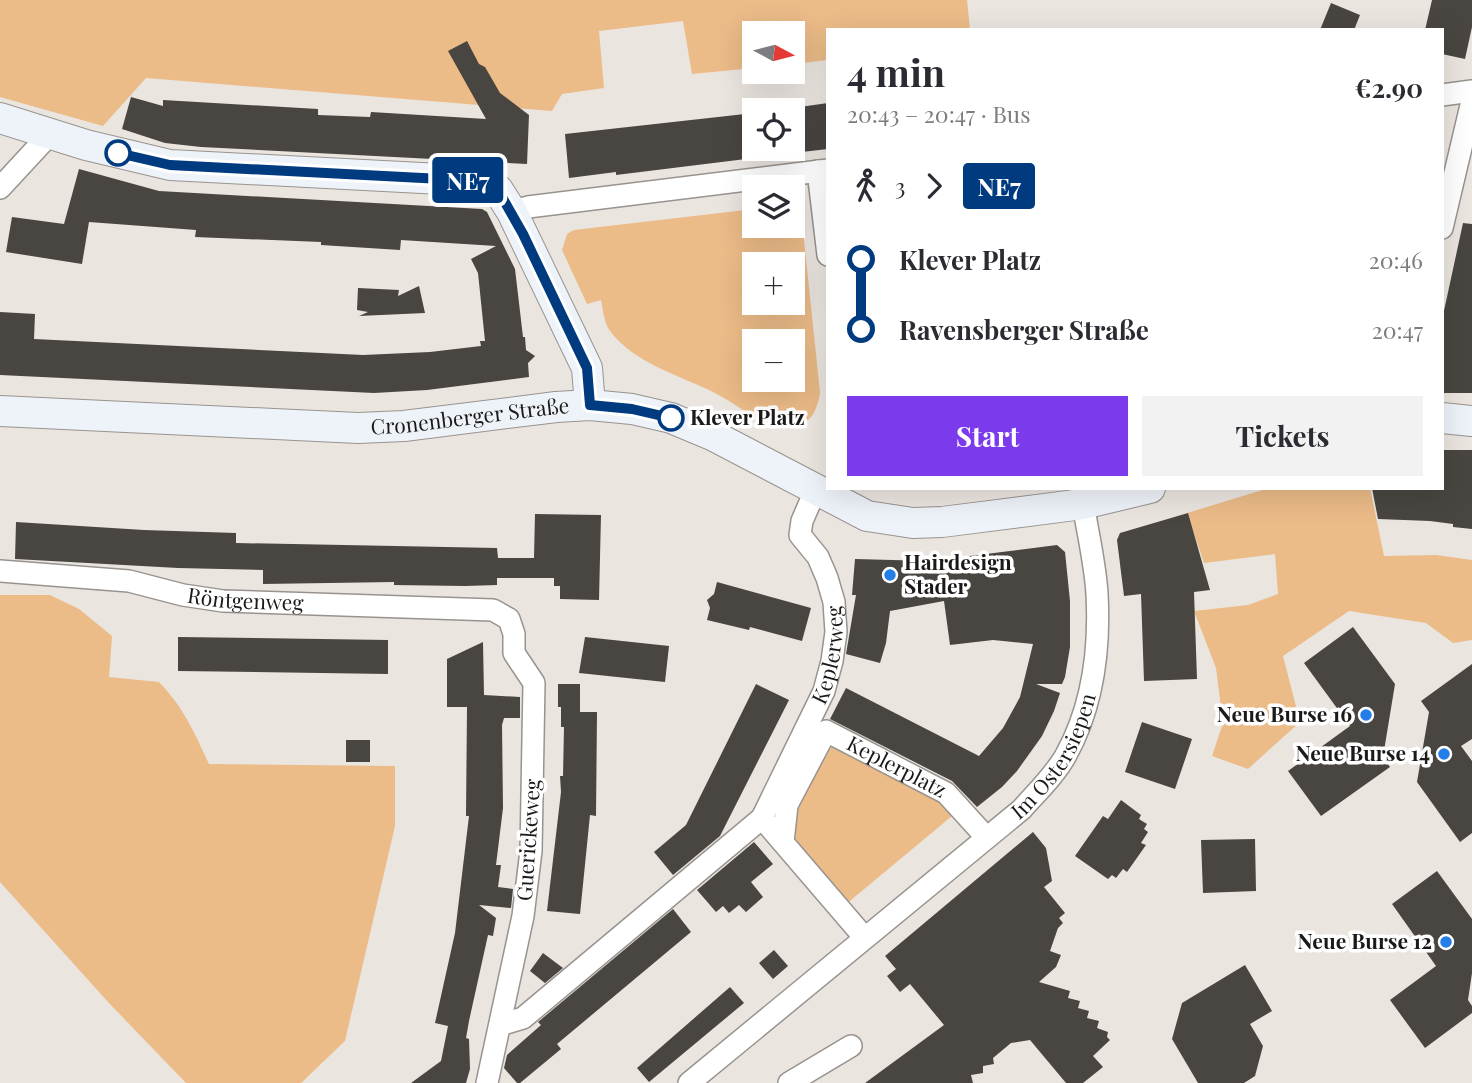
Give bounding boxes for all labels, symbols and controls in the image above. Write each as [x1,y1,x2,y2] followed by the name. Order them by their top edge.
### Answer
[742,21,805,84] north arrow
[742,21,805,392] map controls
[847,46,945,97] text: 4 min
[1355,70,1423,105] text: €2.90
[742,98,805,161] button: locate
[847,98,1030,129] text: 20:43 – 20:47 · Bus
[105,140,131,166] unlabelled marker
[428,157,508,203] line badge: NE7
[446,164,490,196] text: NE7
[847,167,885,205] icon: walk
[915,167,953,205] icon: forward
[895,170,905,201] text: 3
[977,170,1021,202] text: NE7
[742,175,805,238] button: layers
[899,242,1041,277] text: Klever Platz
[1369,244,1423,275] text: 20:46
[742,252,805,315] button: +
[899,312,1149,347] text: Ravensberger Straße
[1372,314,1423,345] text: 20:47
[742,329,805,392] button: −
[370,390,570,439] street label: Cronenberger Straße
[847,396,1128,476] button: Start
[1142,396,1423,476] button: Tickets
[690,402,805,430] place label: Klever Platz
[658,405,684,431] marker: Klever Platz
[904,547,1012,599] place label: Hairdesign Stader
[882,567,898,583] marker: Hairdesign Stader
[186,580,304,616] street label: Röntgenweg
[804,605,849,708] street label: Keplerweg
[1004,690,1101,824] street label: Im Ostersiepen
[1217,699,1352,727] place label: Neue Burse 16
[1358,707,1374,723] marker: Neue Burse 16
[843,728,952,803] street label: Keplerplatz
[1296,738,1430,766] place label: Neue Burse 14
[1436,746,1452,762] marker: Neue Burse 14
[509,778,545,902] street label: Guerickeweg
[1298,926,1432,954] place label: Neue Burse 12
[1438,934,1454,950] marker: Neue Burse 12

